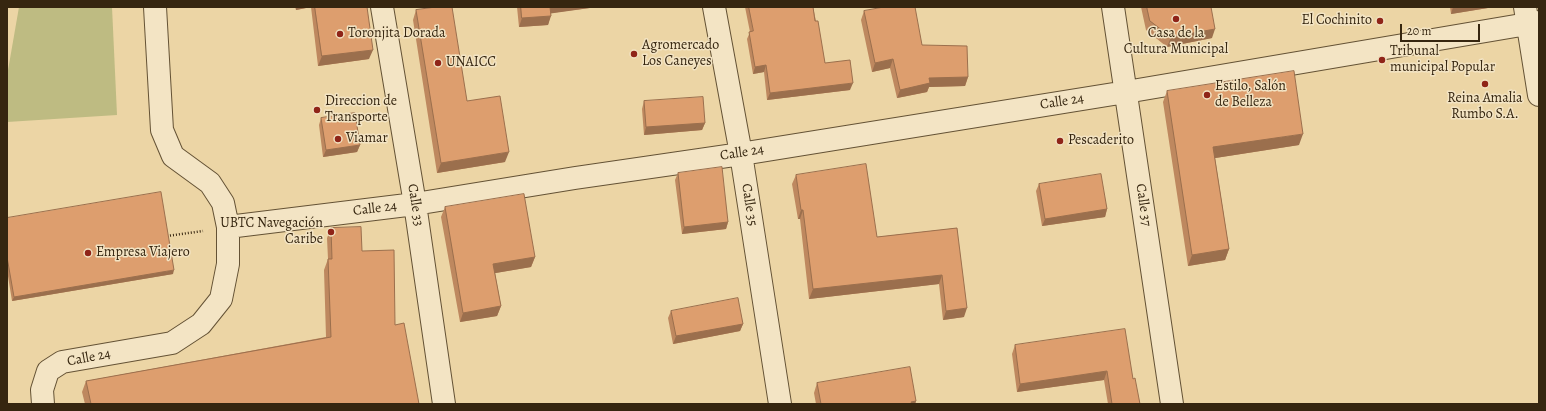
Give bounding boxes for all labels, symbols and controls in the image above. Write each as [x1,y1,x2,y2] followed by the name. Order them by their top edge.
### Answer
[1302,13,1372,29] place label: El Cochinito
[1171,14,1181,24] marker: Casa de la Cultura Municipal
[1375,16,1385,26] marker: El Cochinito
[1402,16,1482,42] scale bar
[1407,23,1431,39] text: 20 m
[348,26,446,42] place label: Toronjita Dorada
[1124,26,1228,58] place label: Casa de la Cultura Municipal
[335,29,345,39] marker: Toronjita Dorada
[642,38,719,70] place label: Agromercado Los Caneyes
[1390,44,1495,76] place label: Tribunal municipal Popular
[629,49,639,59] marker: Agromercado Los Caneyes
[446,55,496,71] place label: UNAICC
[1377,55,1387,65] marker: Tribunal municipal Popular
[433,58,443,68] marker: UNAICC
[1215,79,1286,112] place label: Estilo, Salón de Belleza
[1480,79,1490,89] marker: Reina Amalia Rumbo S.A.
[1039,90,1085,114] street label: Calle 24
[1202,90,1212,100] marker: Estilo, Salón de Belleza
[1447,91,1523,124] place label: Reina Amalia Rumbo S.A.
[325,94,397,126] place label: Direccion de Transporte
[312,105,322,115] marker: Direccion de Transporte
[346,131,388,147] place label: Viamar
[1068,133,1134,149] place label: Pescaderito
[333,134,343,144] marker: Viamar
[1055,136,1065,146] marker: Pescaderito
[719,141,765,165] street label: Calle 24
[737,182,761,228] street label: Calle 35
[403,183,427,227] street label: Calle 33
[1132,183,1154,227] street label: Calle 37
[352,198,398,220] street label: Calle 24
[220,216,323,248] place label: UBTC Navegación Caribe
[326,227,336,237] marker: UBTC Navegación Caribe
[96,245,190,261] place label: Empresa Viajero
[83,248,93,258] marker: Empresa Viajero
[66,346,112,370] street label: Calle 24

